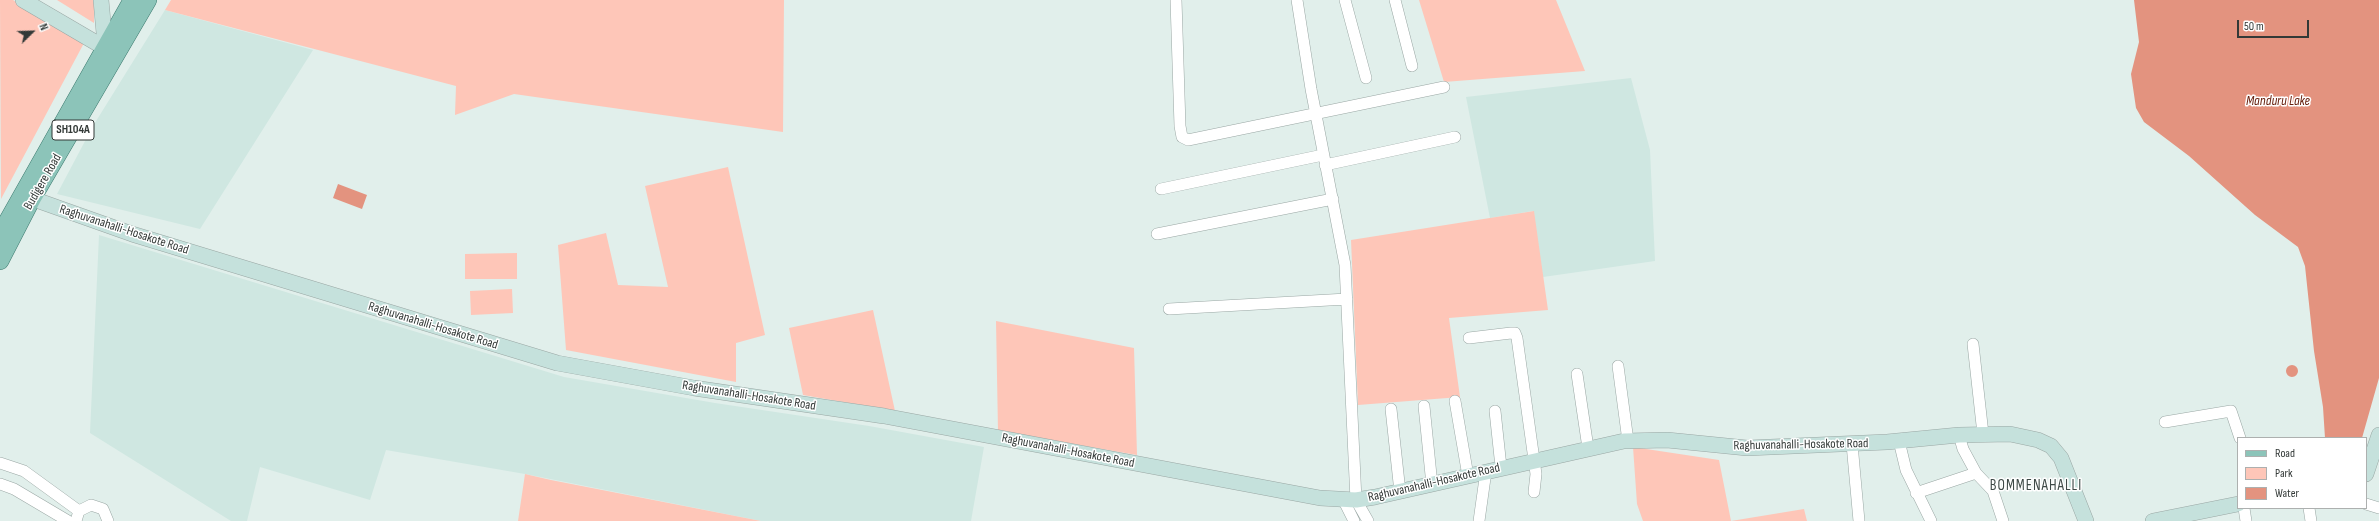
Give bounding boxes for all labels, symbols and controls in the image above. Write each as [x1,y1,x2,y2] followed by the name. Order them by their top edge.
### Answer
[12,12,52,52] north arrow
[2239,12,2311,38] scale bar
[2244,19,2264,34] text: 50 m
[36,22,51,32] text: N
[2246,93,2310,109] water label: Manduru Lake
[52,120,94,140] road number: SH104A
[21,151,65,213] street label: Budigere Road
[57,202,191,258] street label: Raghuvanahalli-Hosakote Road
[366,299,500,353] street label: Raghuvanahalli-Hosakote Road
[681,378,817,414] street label: Raghuvanahalli-Hosakote Road
[1000,430,1136,472] street label: Raghuvanahalli-Hosakote Road
[1733,436,1869,454] street label: Raghuvanahalli-Hosakote Road
[2237,437,2367,509] legend
[2275,446,2295,461] text: Road
[1367,460,1501,506] street label: Raghuvanahalli-Hosakote Road
[2275,466,2293,481] text: Park
[1990,477,2082,495] district label: BOMMENAHALLI
[2275,486,2299,501] text: Water

